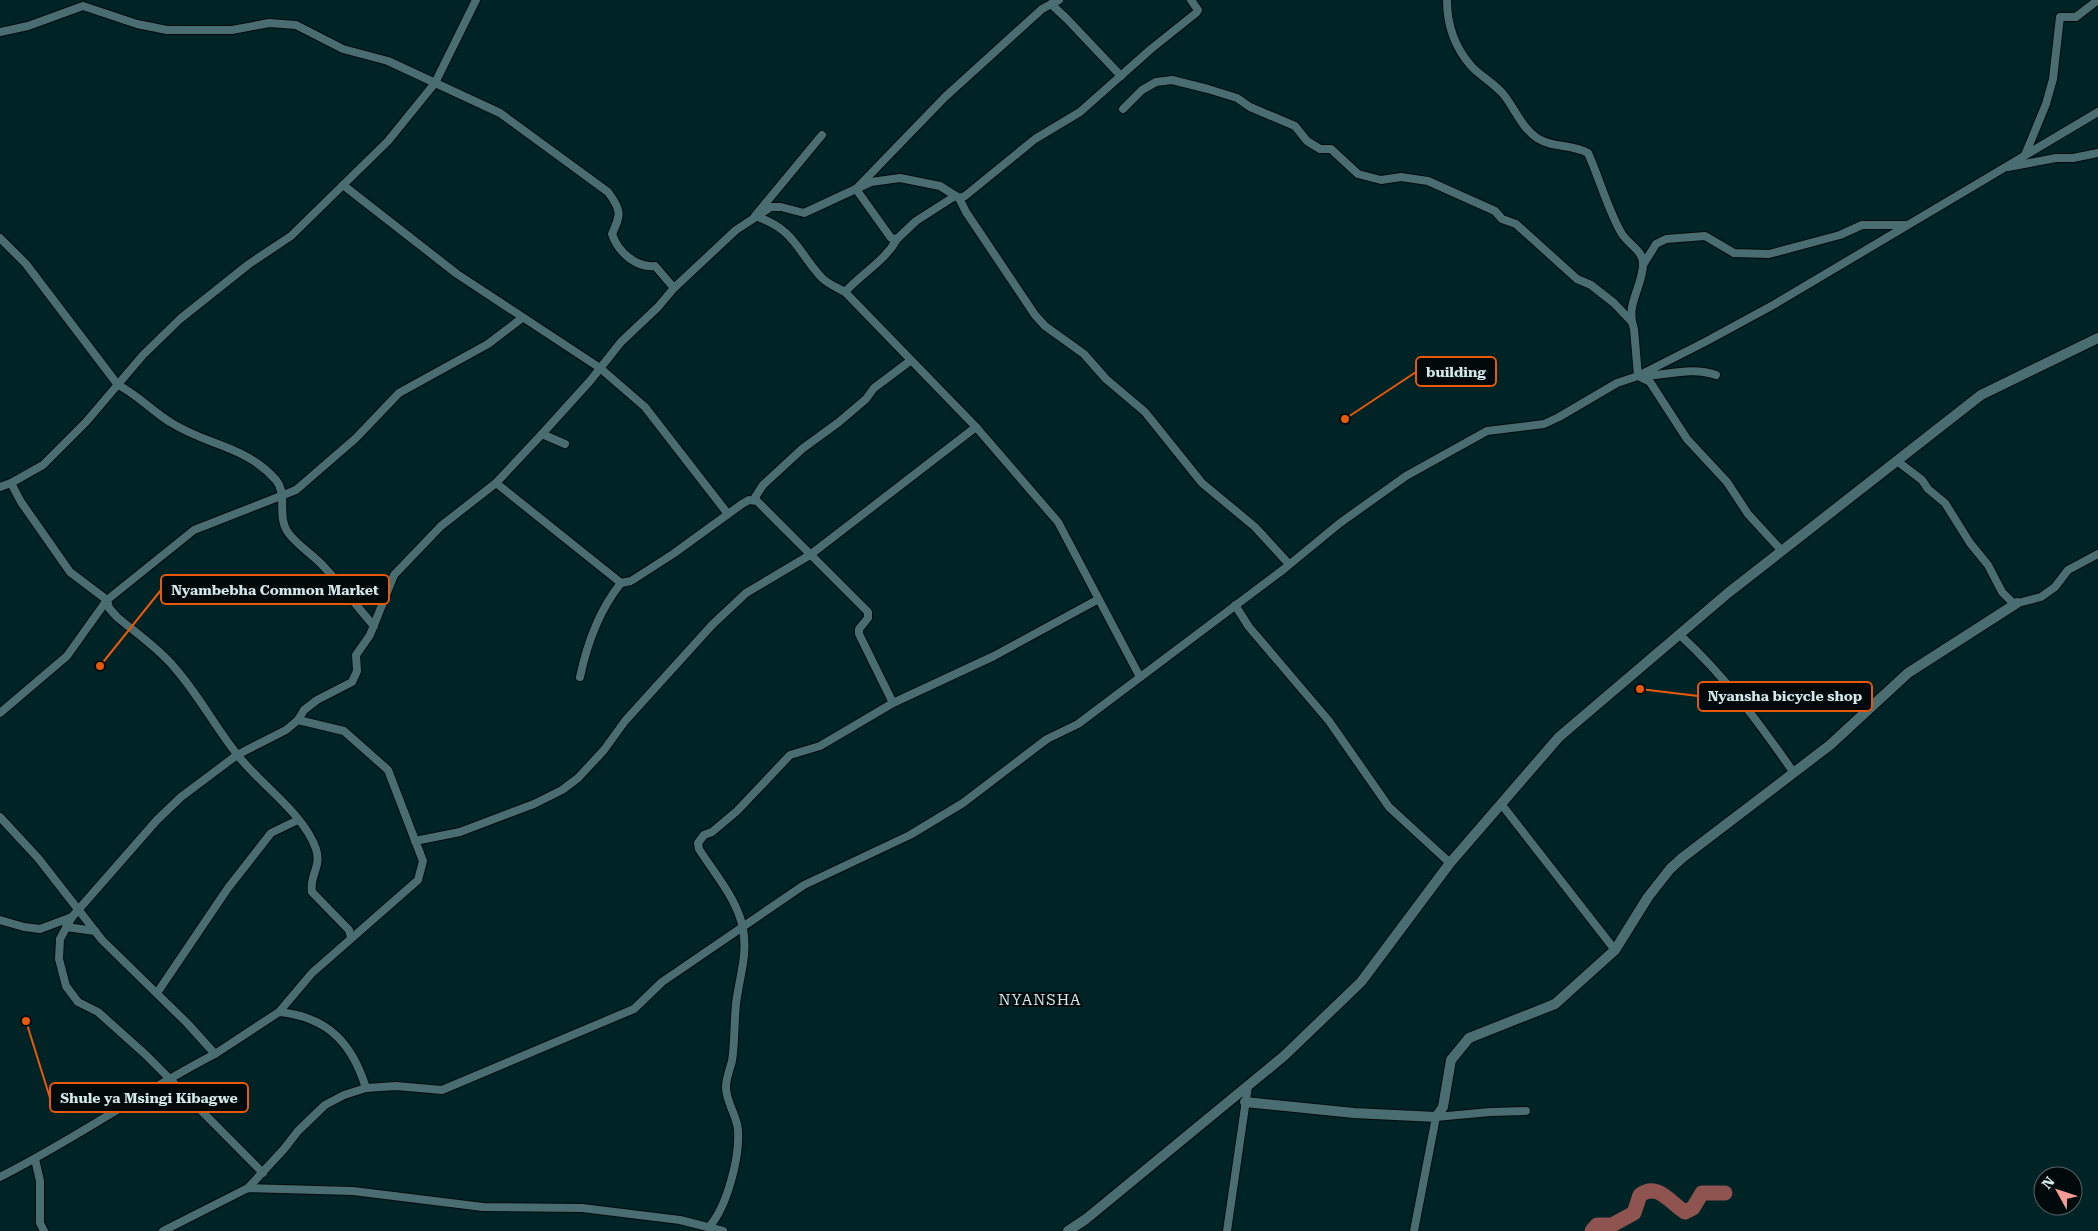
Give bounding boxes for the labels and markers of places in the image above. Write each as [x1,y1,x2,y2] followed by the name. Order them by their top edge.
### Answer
[1416,357,1496,386] callout: building
[161,575,389,604] callout: Nyambebha Common Market
[1698,682,1872,711] callout: Nyansha bicycle shop
[50,1083,248,1112] callout: Shule ya Msingi Kibagwe

